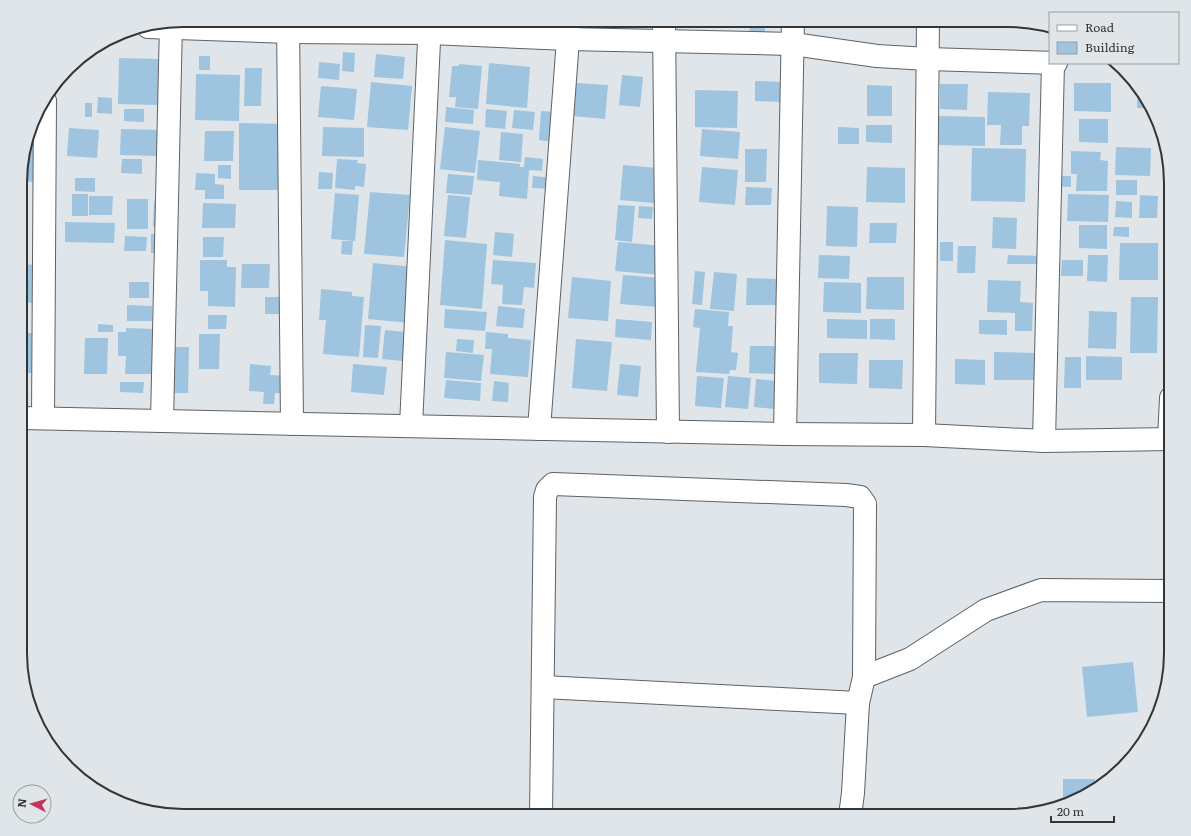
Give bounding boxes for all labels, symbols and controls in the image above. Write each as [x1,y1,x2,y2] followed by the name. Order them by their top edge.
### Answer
[1049,12,1179,64] legend
[1085,18,1115,36] text: Road
[1085,38,1135,56] text: Building
[12,784,52,824] north arrow
[13,797,29,808] text: N
[1051,798,1114,824] scale bar
[1057,802,1084,820] text: 20 m

